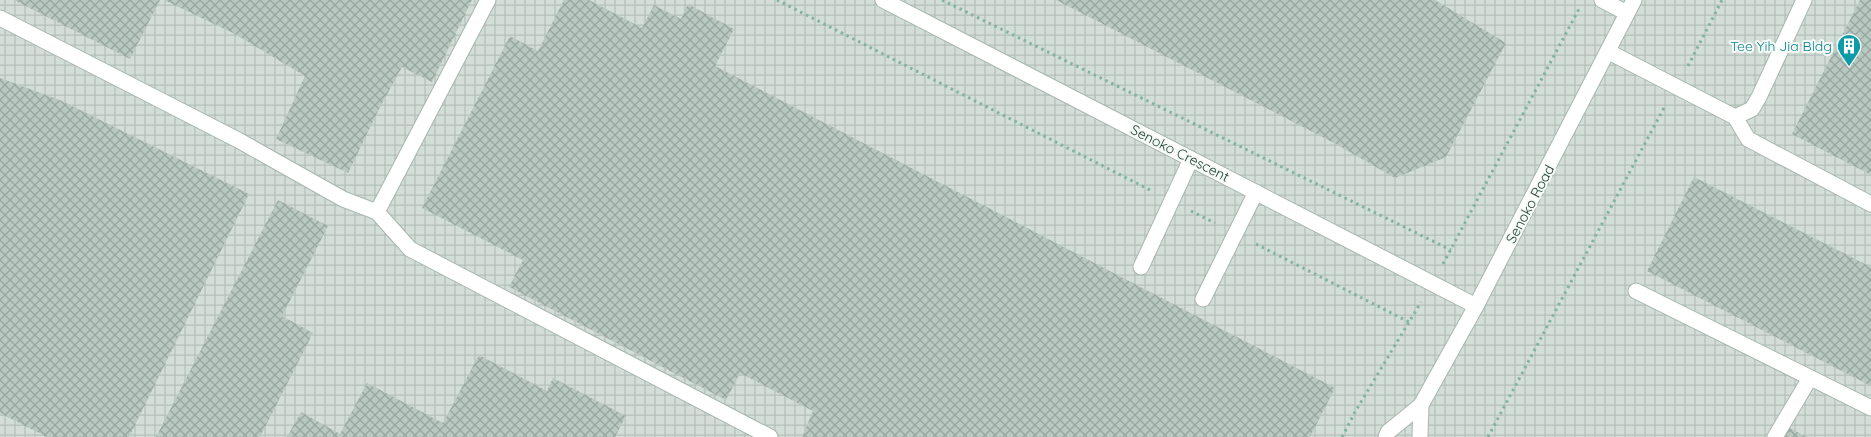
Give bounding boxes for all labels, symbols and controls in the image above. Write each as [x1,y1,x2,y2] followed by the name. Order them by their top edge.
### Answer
[1836,33,1862,67] building icon: Tee Yih Jia Bldg
[1730,37,1832,55] place label: Tee Yih Jia Bldg
[1128,120,1233,186] street label: Senoko Crescent
[1502,162,1558,246] street label: Senoko Road

